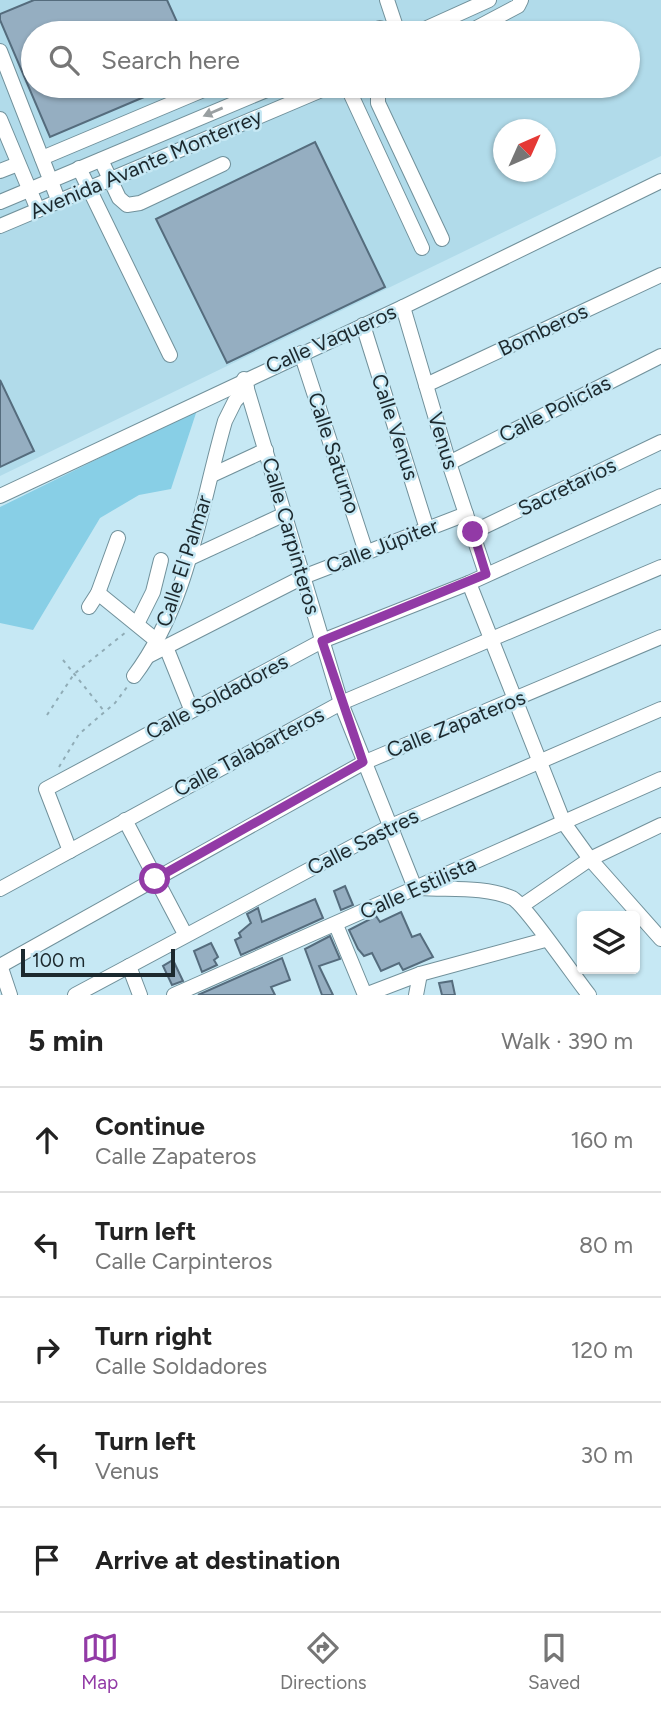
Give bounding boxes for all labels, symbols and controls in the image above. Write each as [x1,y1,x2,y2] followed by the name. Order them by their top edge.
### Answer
[21,21,640,98] search box
[45,41,83,79] icon: search
[101,44,240,76] text: Search here
[26,103,266,224] street label: Avenida Avante Monterrey
[202,107,223,118] one-way arrow
[493,119,556,182] north arrow
[494,298,591,361] street label: Bomberos
[262,299,400,379] street label: Calle Vaqueros
[495,370,615,447] street label: Calle Policías
[367,371,424,483] street label: Calle Venus
[303,389,366,517] street label: Calle Saturno
[423,409,464,472] street label: Venus
[514,452,620,521] street label: Sacretarios
[257,455,326,617] street label: Calle Carpinteros
[150,492,217,630] street label: Calle El Palmar
[322,513,441,578] street label: Calle Júpiter
[457,516,488,547] route end
[141,649,292,745] street label: Calle Soldadores
[383,684,529,763] street label: Calle Zapateros
[169,701,328,802] street label: Calle Talabarteros
[303,803,423,880] street label: Calle Sastres
[356,851,480,924] street label: Calle Estilista
[139,863,170,894] route start
[577,911,640,974] map controls
[577,911,640,974] button: layers
[21,946,175,978] scale bar
[32,949,85,972] text: 100 m
[28,1022,104,1059] text: 5 min
[501,1027,633,1055] text: Walk · 390 m
[95,1110,205,1142] text: Continue
[28,1121,66,1159] icon: ahead
[570,1126,633,1154] text: 160 m
[95,1142,257,1170] text: Calle Zapateros
[95,1215,196,1247] text: Turn left
[28,1226,66,1264] icon: left
[579,1231,633,1259] text: 80 m
[95,1247,273,1275] text: Calle Carpinteros
[95,1320,212,1352] text: Turn right
[28,1331,66,1369] icon: right
[571,1336,633,1364] text: 120 m
[95,1352,267,1380] text: Calle Soldadores
[95,1425,196,1457] text: Turn left
[28,1436,66,1474] icon: left
[580,1441,633,1469] text: 30 m
[95,1457,159,1485] text: Venus
[28,1541,66,1579] icon: arrive
[95,1544,340,1576] text: Arrive at destination
[81,1629,119,1694] tab: Map
[280,1629,367,1694] tab: Directions
[528,1629,580,1694] tab: Saved

